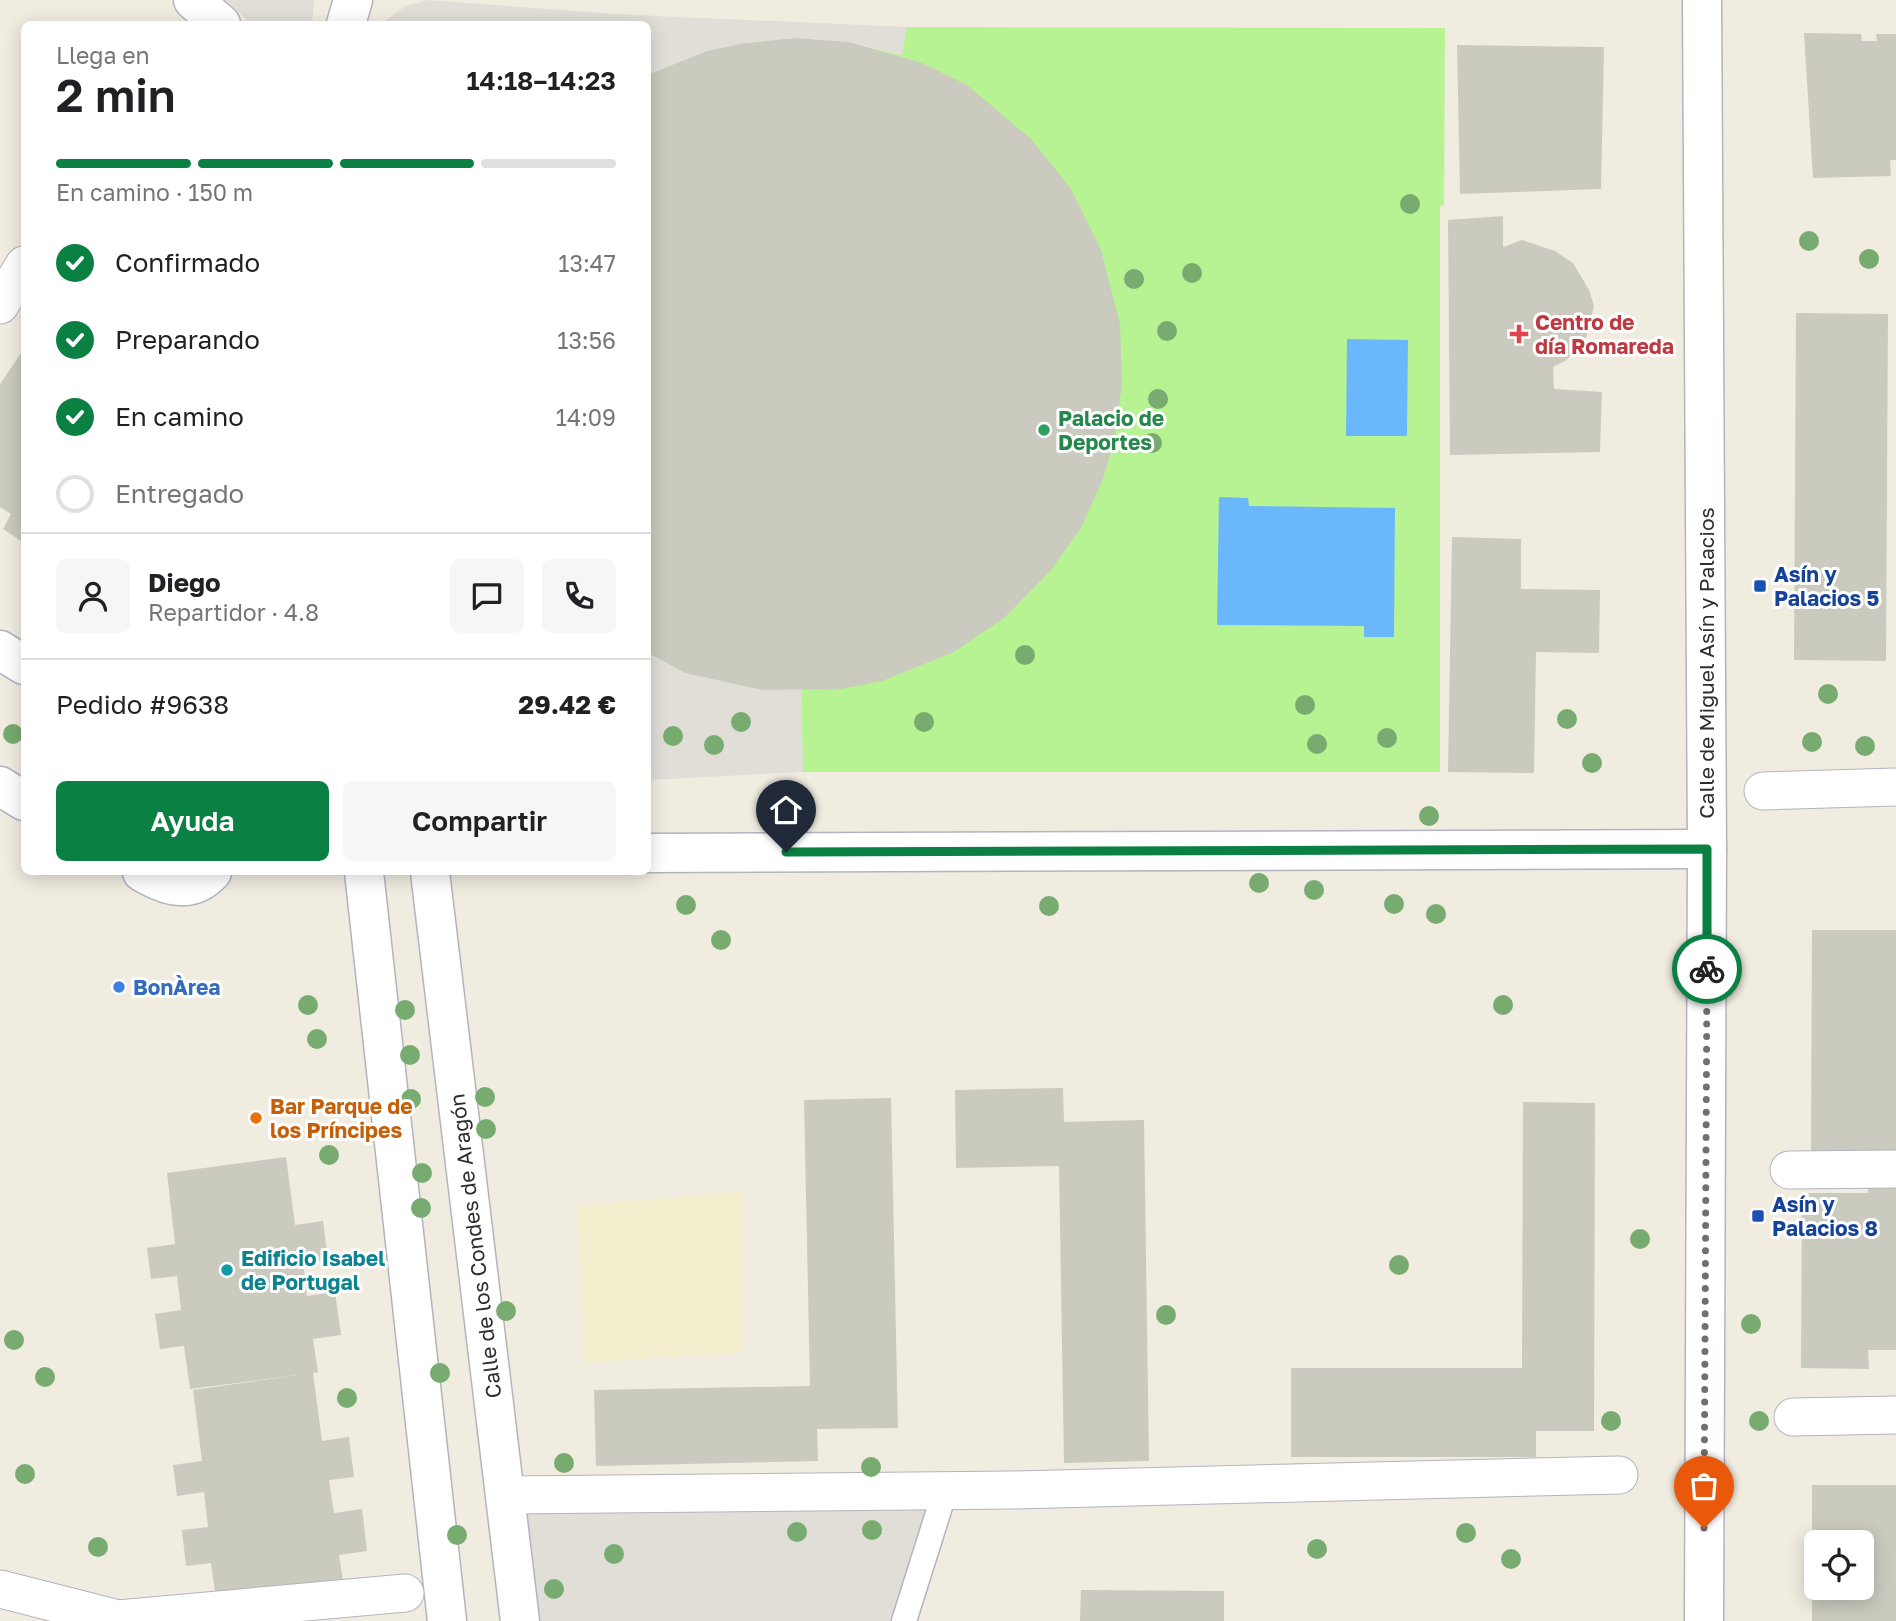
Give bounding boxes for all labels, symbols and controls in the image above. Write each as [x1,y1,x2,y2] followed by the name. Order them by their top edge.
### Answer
[56,41,150,69] text: Llega en
[466,65,616,96] text: 14:18–14:23
[56,67,176,122] text: 2 min
[56,178,253,206] text: En camino · 150 m
[56,244,94,282] icon: check
[115,247,260,278] text: Confirmado
[558,249,616,277] text: 13:47
[1535,309,1674,359] place label: Centro de día Romareda
[56,321,94,359] icon: check
[115,324,260,355] text: Preparando
[1509,324,1529,344] marker: Centro de día Romareda
[557,326,616,354] text: 13:56
[56,398,94,436] icon: check
[115,401,244,432] text: En camino
[556,403,616,431] text: 14:09
[1058,405,1164,455] place label: Palacio de Deportes
[1036,422,1052,438] marker: Palacio de Deportes
[115,478,244,509] text: Entregado
[1693,507,1719,819] street label: Calle de Miguel Asín y Palacios
[56,559,130,633] button: person
[450,559,524,633] button: chat
[542,559,616,633] button: phone
[1774,561,1880,611] place label: Asín y Palacios 5
[148,567,221,598] text: Diego
[1752,578,1768,594] marker: Asín y Palacios 5
[148,598,319,626] text: Repartidor · 4.8
[56,689,229,720] text: Pedido #9638
[518,689,616,720] text: 29.42 €
[756,780,816,852] pin
[56,781,329,861] button: Ayuda
[343,781,616,861] button: Compartir
[767,791,805,829] icon: home
[1672,934,1742,1004] courier
[1688,950,1726,988] icon: bike
[133,974,220,1000] place label: BonÀrea
[111,979,127,995] marker: BonÀrea
[443,1092,507,1400] street label: Calle de los Condes de Aragón
[270,1093,413,1143] place label: Bar Parque de los Príncipes
[248,1110,264,1126] marker: Bar Parque de los Príncipes
[1772,1191,1878,1241] place label: Asín y Palacios 8
[1750,1208,1766,1224] marker: Asín y Palacios 8
[241,1245,385,1295] place label: Edificio Isabel de Portugal
[219,1262,235,1278] marker: Edificio Isabel de Portugal
[1674,1456,1734,1528] pin
[1685,1467,1723,1505] icon: bag
[1804,1530,1874,1600] map controls
[1804,1530,1874,1600] button: locate

